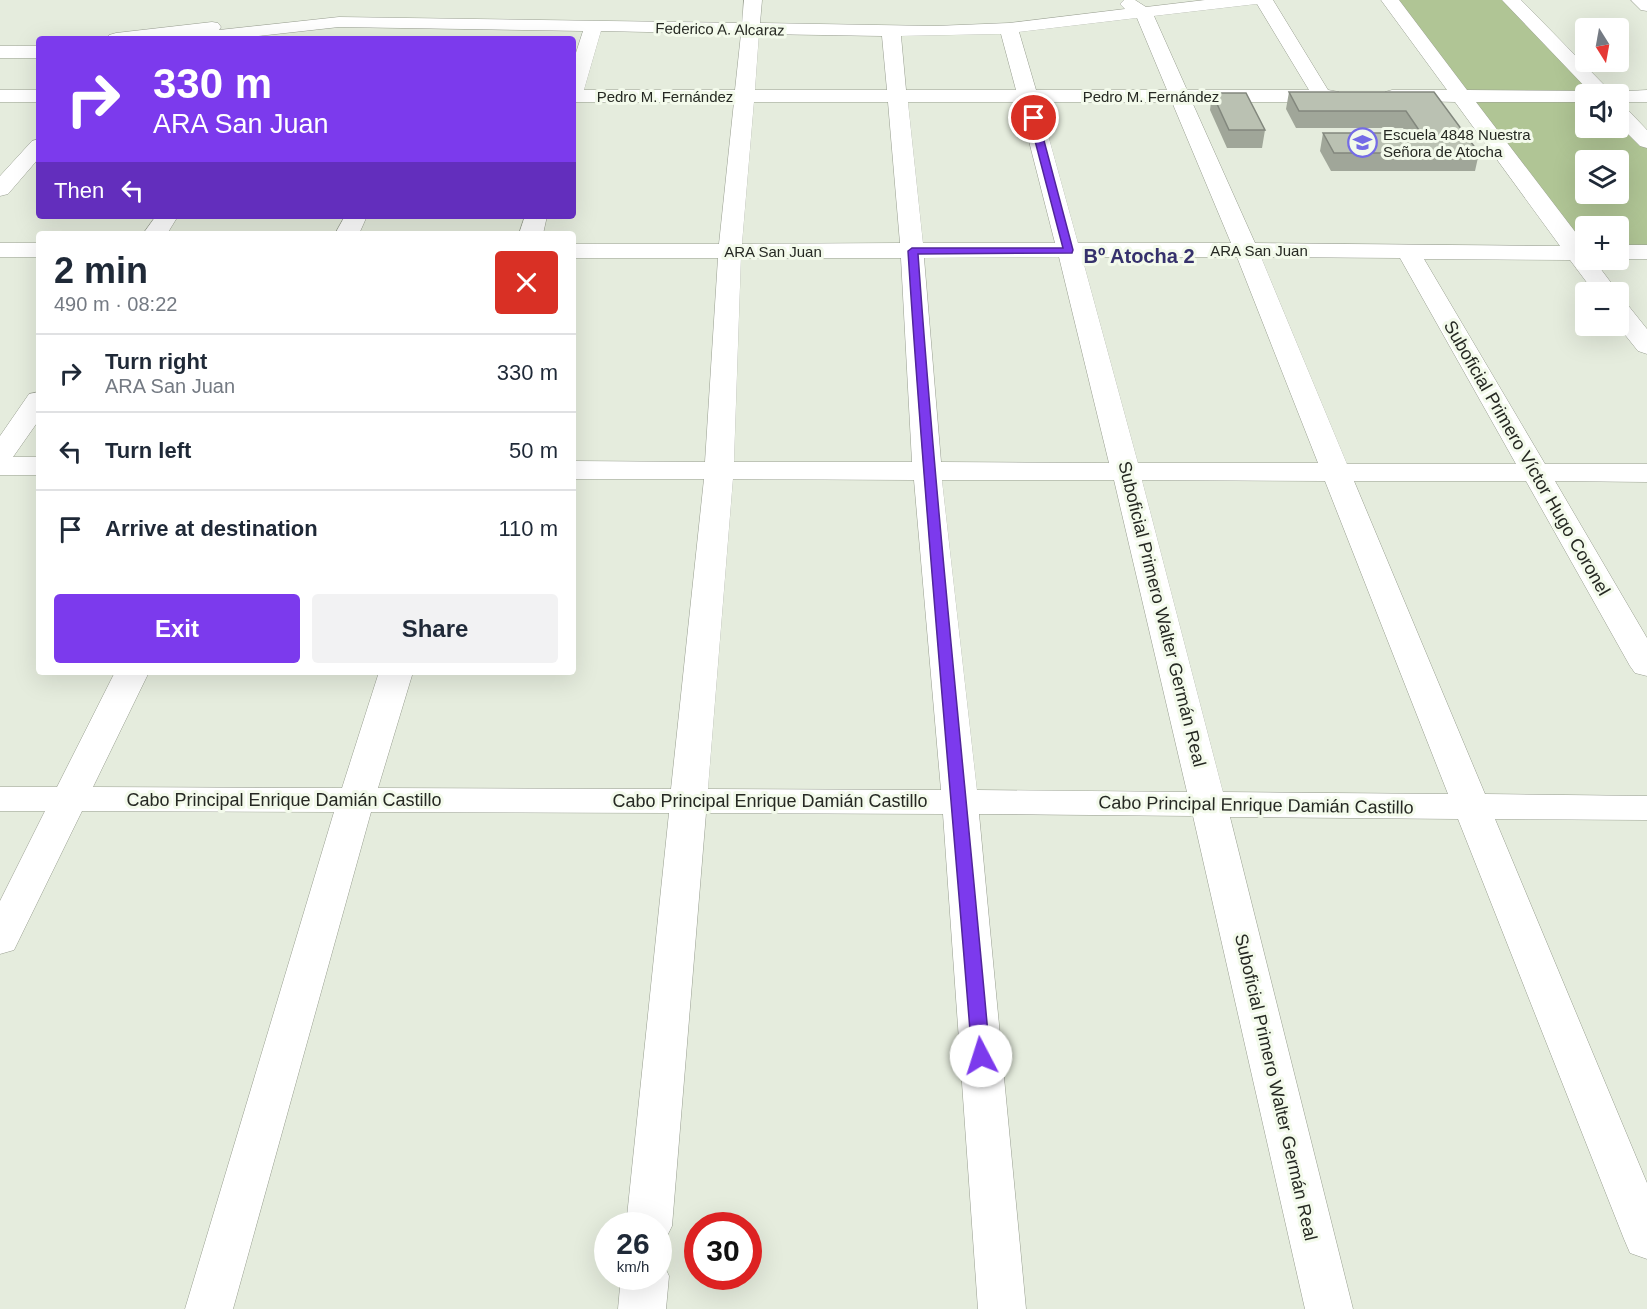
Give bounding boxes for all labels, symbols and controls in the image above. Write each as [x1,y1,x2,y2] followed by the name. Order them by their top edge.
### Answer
[1575,18,1629,72] north arrow
[1575,18,1629,336] map controls
[655,19,785,39] street label: Federico A. Alcaraz
[54,60,132,138] icon: right
[153,60,272,107] text: 330 m
[1575,84,1629,138] button: sound
[597,88,733,105] street label: Pedro M. Fernández
[1083,88,1219,105] street label: Pedro M. Fernández
[1008,92,1059,143] pin
[1017,101,1050,134] icon: arrive
[153,109,329,139] text: ARA San Juan
[1383,126,1531,160] place label: Escuela 4848 Nuestra Señora de Atocha
[1346,127,1378,159] school or university icon: Escuela 4848 Nuestra Señora de Atocha
[1575,150,1629,204] button: layers
[116,174,149,207] icon: left
[54,178,104,203] text: Then
[1575,216,1629,270] button: +
[1210,242,1308,259] street label: ARA San Juan
[724,243,822,260] street label: ARA San Juan
[1083,245,1195,267] district label: Bº Atocha 2
[54,250,148,291] text: 2 min
[495,251,558,314] button: close
[1575,282,1629,336] button: −
[54,293,177,315] text: 490 m · 08:22
[1440,317,1614,599] street label: Suboficial Primero Víctor Hugo Coronel
[105,349,207,374] text: Turn right
[54,357,87,390] icon: right
[497,360,558,385] text: 330 m
[105,375,235,397] text: ARA San Juan
[54,435,87,468] icon: left
[105,438,191,463] text: Turn left
[509,438,558,463] text: 50 m
[1114,459,1210,769] street label: Suboficial Primero Walter Germán Real
[54,513,87,546] icon: arrive
[105,516,318,541] text: Arrive at destination
[498,516,558,541] text: 110 m
[54,594,300,663] button: Exit
[312,594,558,663] button: Share
[126,790,442,810] street label: Cabo Principal Enrique Damián Castillo
[612,791,928,811] street label: Cabo Principal Enrique Damián Castillo
[1098,792,1414,818] street label: Cabo Principal Enrique Damián Castillo
[1231,932,1321,1242] street label: Suboficial Primero Walter Germán Real
[949,1024,1013,1088] position arrow
[684,1212,762,1290] speed limit sign: 30
[616,1227,650,1260] text: 26
[617,1258,649,1275] text: km/h

